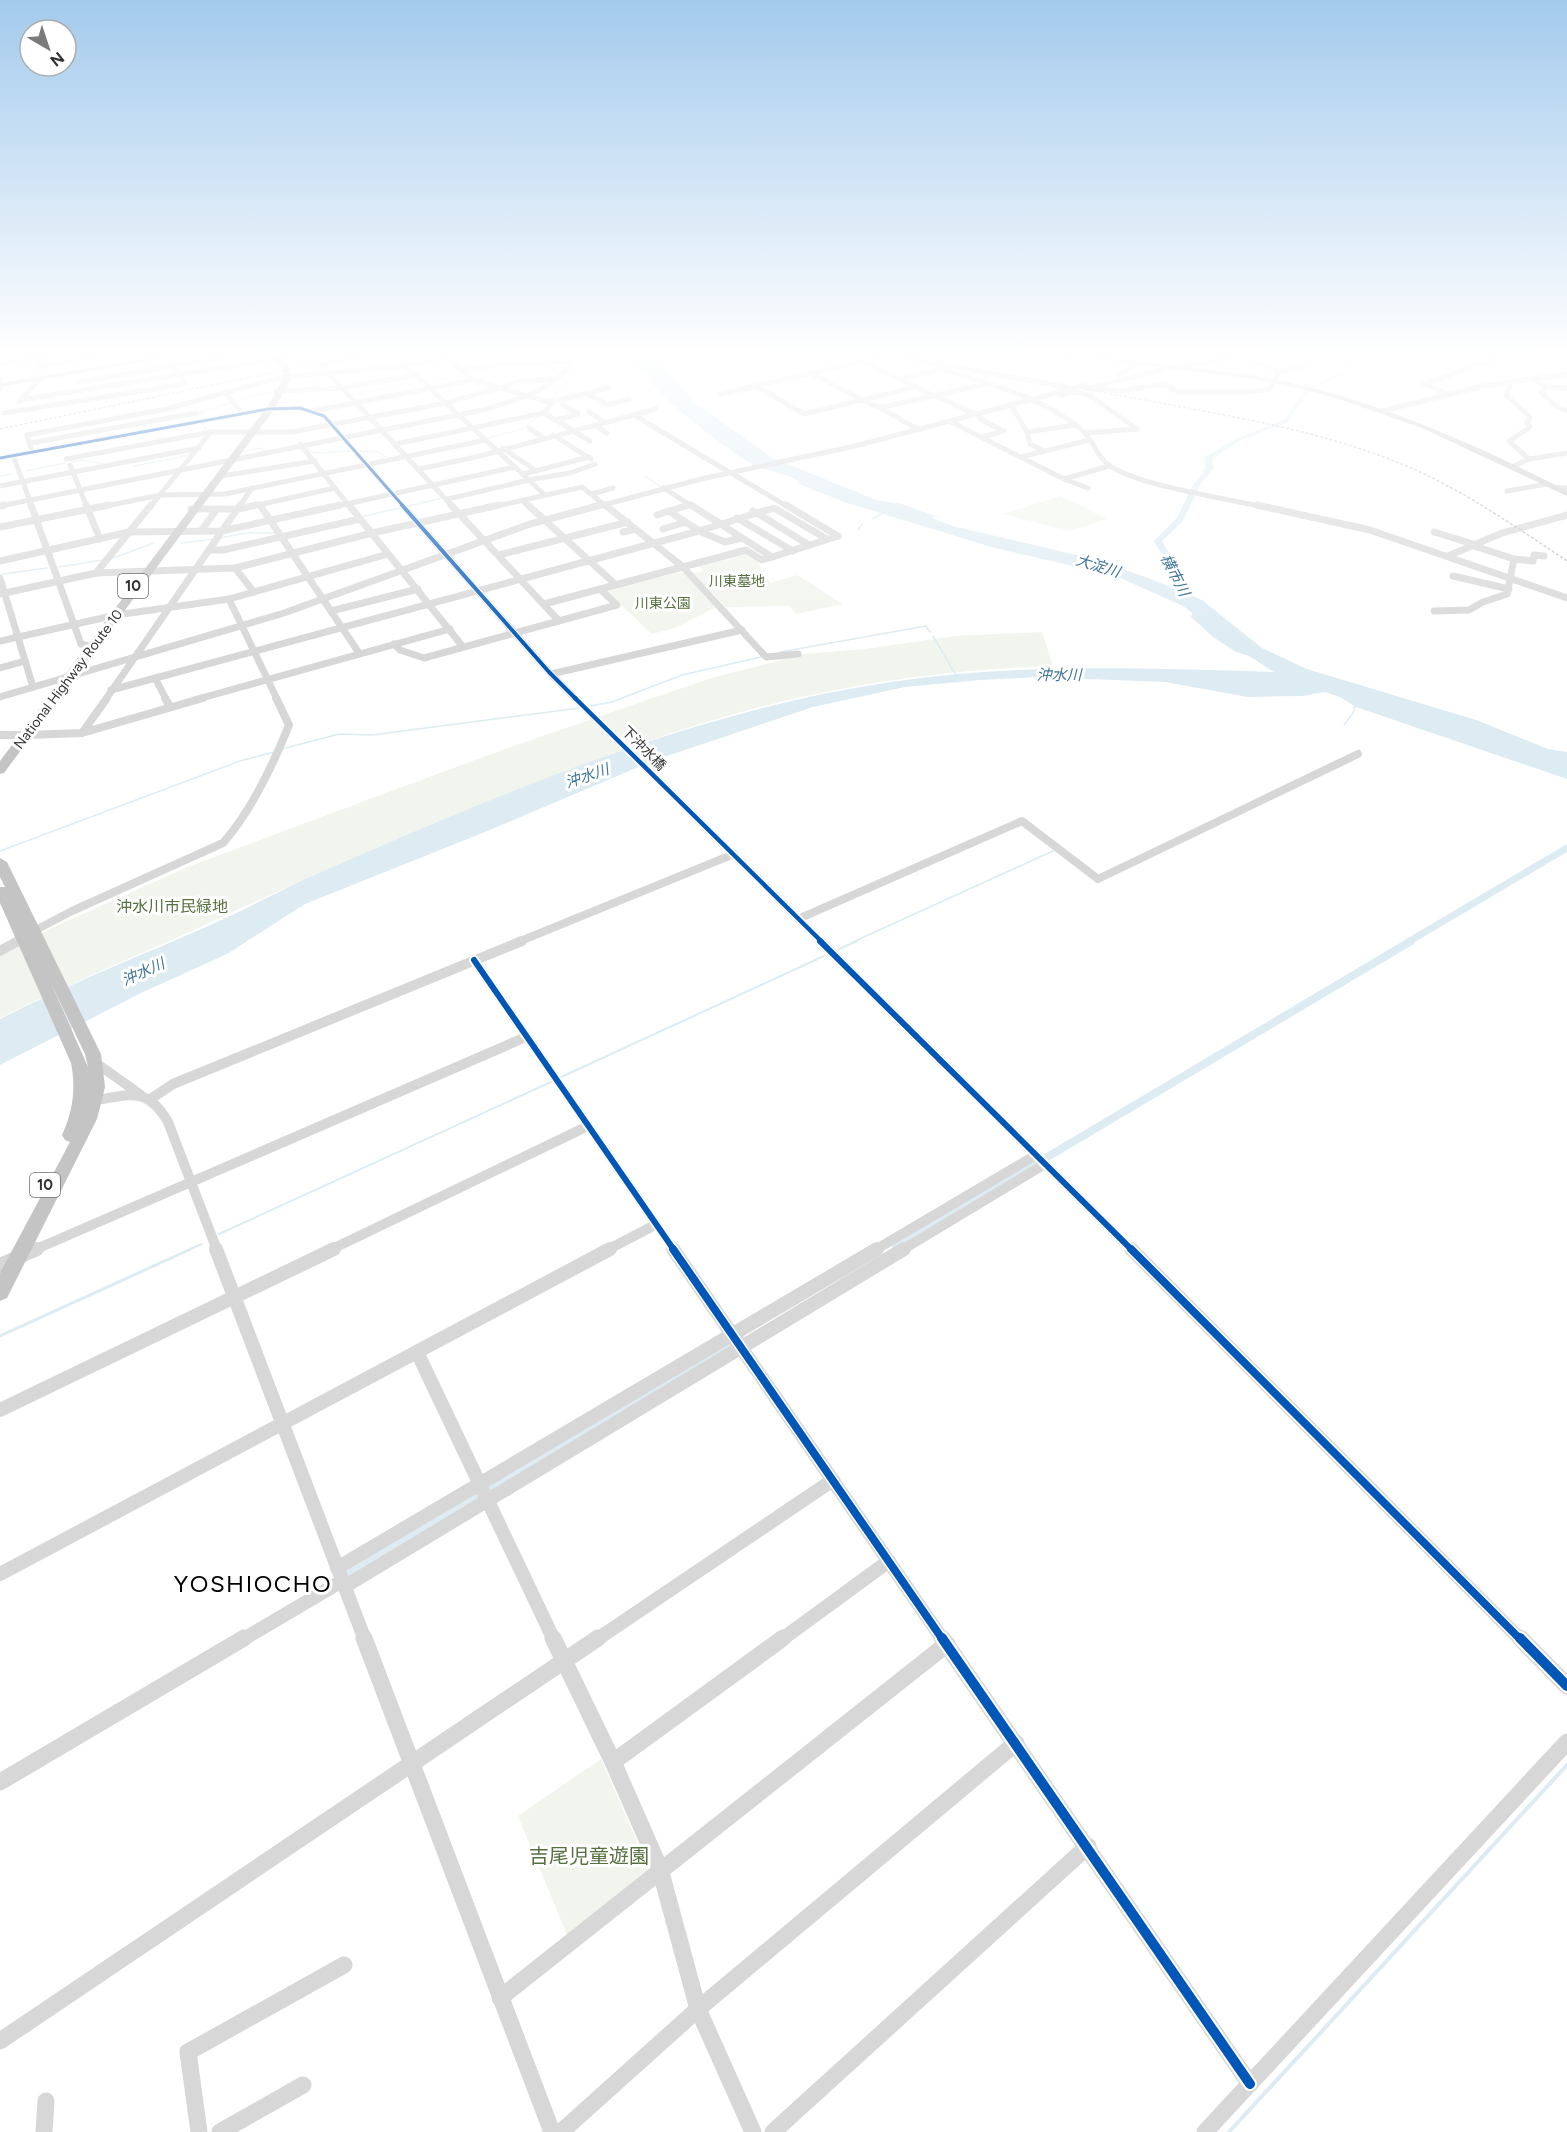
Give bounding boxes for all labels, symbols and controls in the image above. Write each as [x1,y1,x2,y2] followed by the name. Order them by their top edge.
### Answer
[18,18,78,78] north arrow
[46,48,68,71] text: N
[1074,551,1124,582] water label: 大淀川
[1157,551,1194,601] water label: 横市川
[709,573,765,590] park label: 川東墓地
[118,574,148,598] road number: 10
[635,595,691,612] park label: 川東公園
[10,606,126,752] street label: National Highway Route 10
[1036,666,1083,684] water label: 沖水川
[618,723,669,774] street label: 下沖水橋
[563,760,613,792] water label: 沖水川
[116,897,228,916] park label: 沖水川市民緑地
[119,954,169,989] water label: 沖水川
[30,1173,60,1197] road number: 10
[174,1569,332,1598] district label: YOSHIOCHO
[529,1844,649,1868] park label: 吉尾児童遊園

